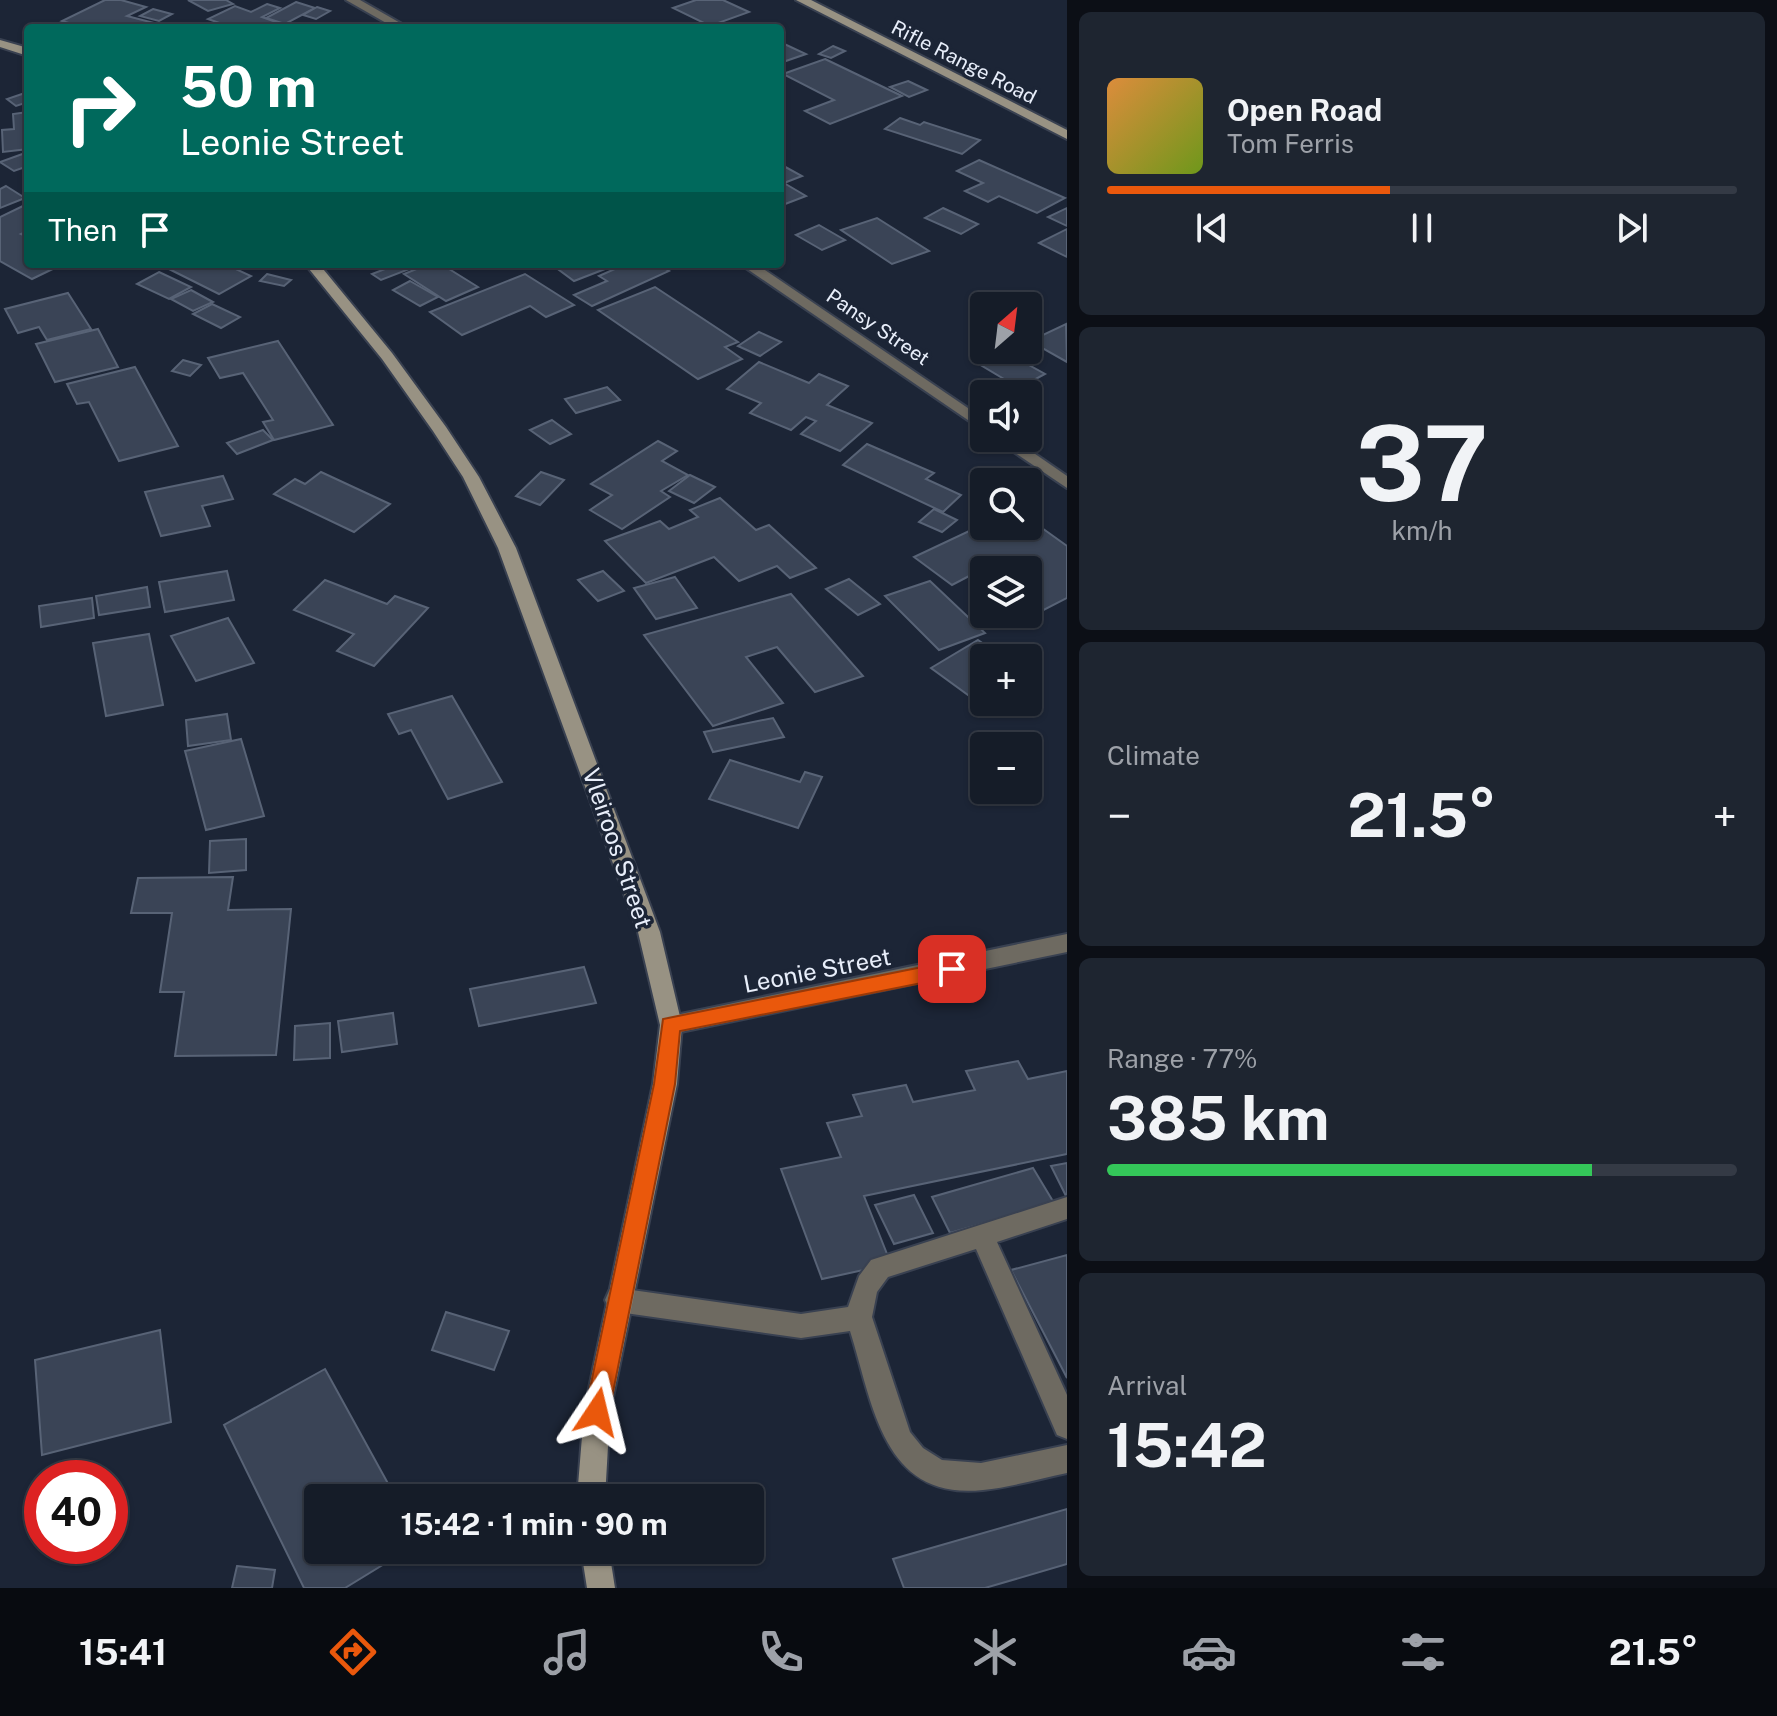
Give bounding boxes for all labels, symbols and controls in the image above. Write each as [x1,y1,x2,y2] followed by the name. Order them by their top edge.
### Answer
[888,15,1040,109] street label: Rifle Range Road
[180,54,317,120] text: 50 m
[48,56,152,160] icon: right
[1227,92,1382,128] text: Open Road
[180,121,405,163] text: Leonie Street
[1227,128,1354,159] text: Tom Ferris
[1190,206,1234,250] icon: previous
[1400,206,1444,250] icon: pause
[1610,206,1654,250] icon: next
[133,208,177,252] icon: arrive
[48,212,117,248] text: Then
[822,284,934,370] street label: Pansy Street
[970,292,1042,364] north arrow
[970,292,1042,804] map controls
[970,380,1042,452] button: sound
[1356,402,1488,524] text: 37
[970,468,1042,540] button: search
[1391,515,1453,546] text: km/h
[970,556,1042,628] button: layers
[970,644,1042,716] button: +
[970,732,1042,804] button: −
[1107,740,1200,771] text: Climate
[578,765,658,931] street label: Vleiroos Street
[1348,780,1496,851] text: 21.5°
[1107,790,1131,842] text: −
[1713,790,1737,842] text: +
[918,935,986,1003] pin
[741,942,893,998] street label: Leonie Street
[930,947,974,991] icon: arrive
[1107,1043,1258,1074] text: Range · 77%
[1107,1083,1330,1154] text: 385 km
[555,1370,639,1454] position arrow
[1107,1370,1187,1401] text: Arrival
[1107,1410,1267,1481] text: 15:42
[24,1460,128,1564] speed limit sign: 40
[400,1506,668,1542] text: 15:42 · 1 min · 90 m
[325,1624,381,1680] icon: directions
[539,1624,595,1680] icon: music
[753,1624,809,1680] icon: phone
[967,1624,1023,1680] icon: climate
[1181,1624,1237,1680] icon: car
[1395,1624,1451,1680] icon: filters
[79,1631,167,1673] text: 15:41
[1609,1631,1698,1673] text: 21.5°

